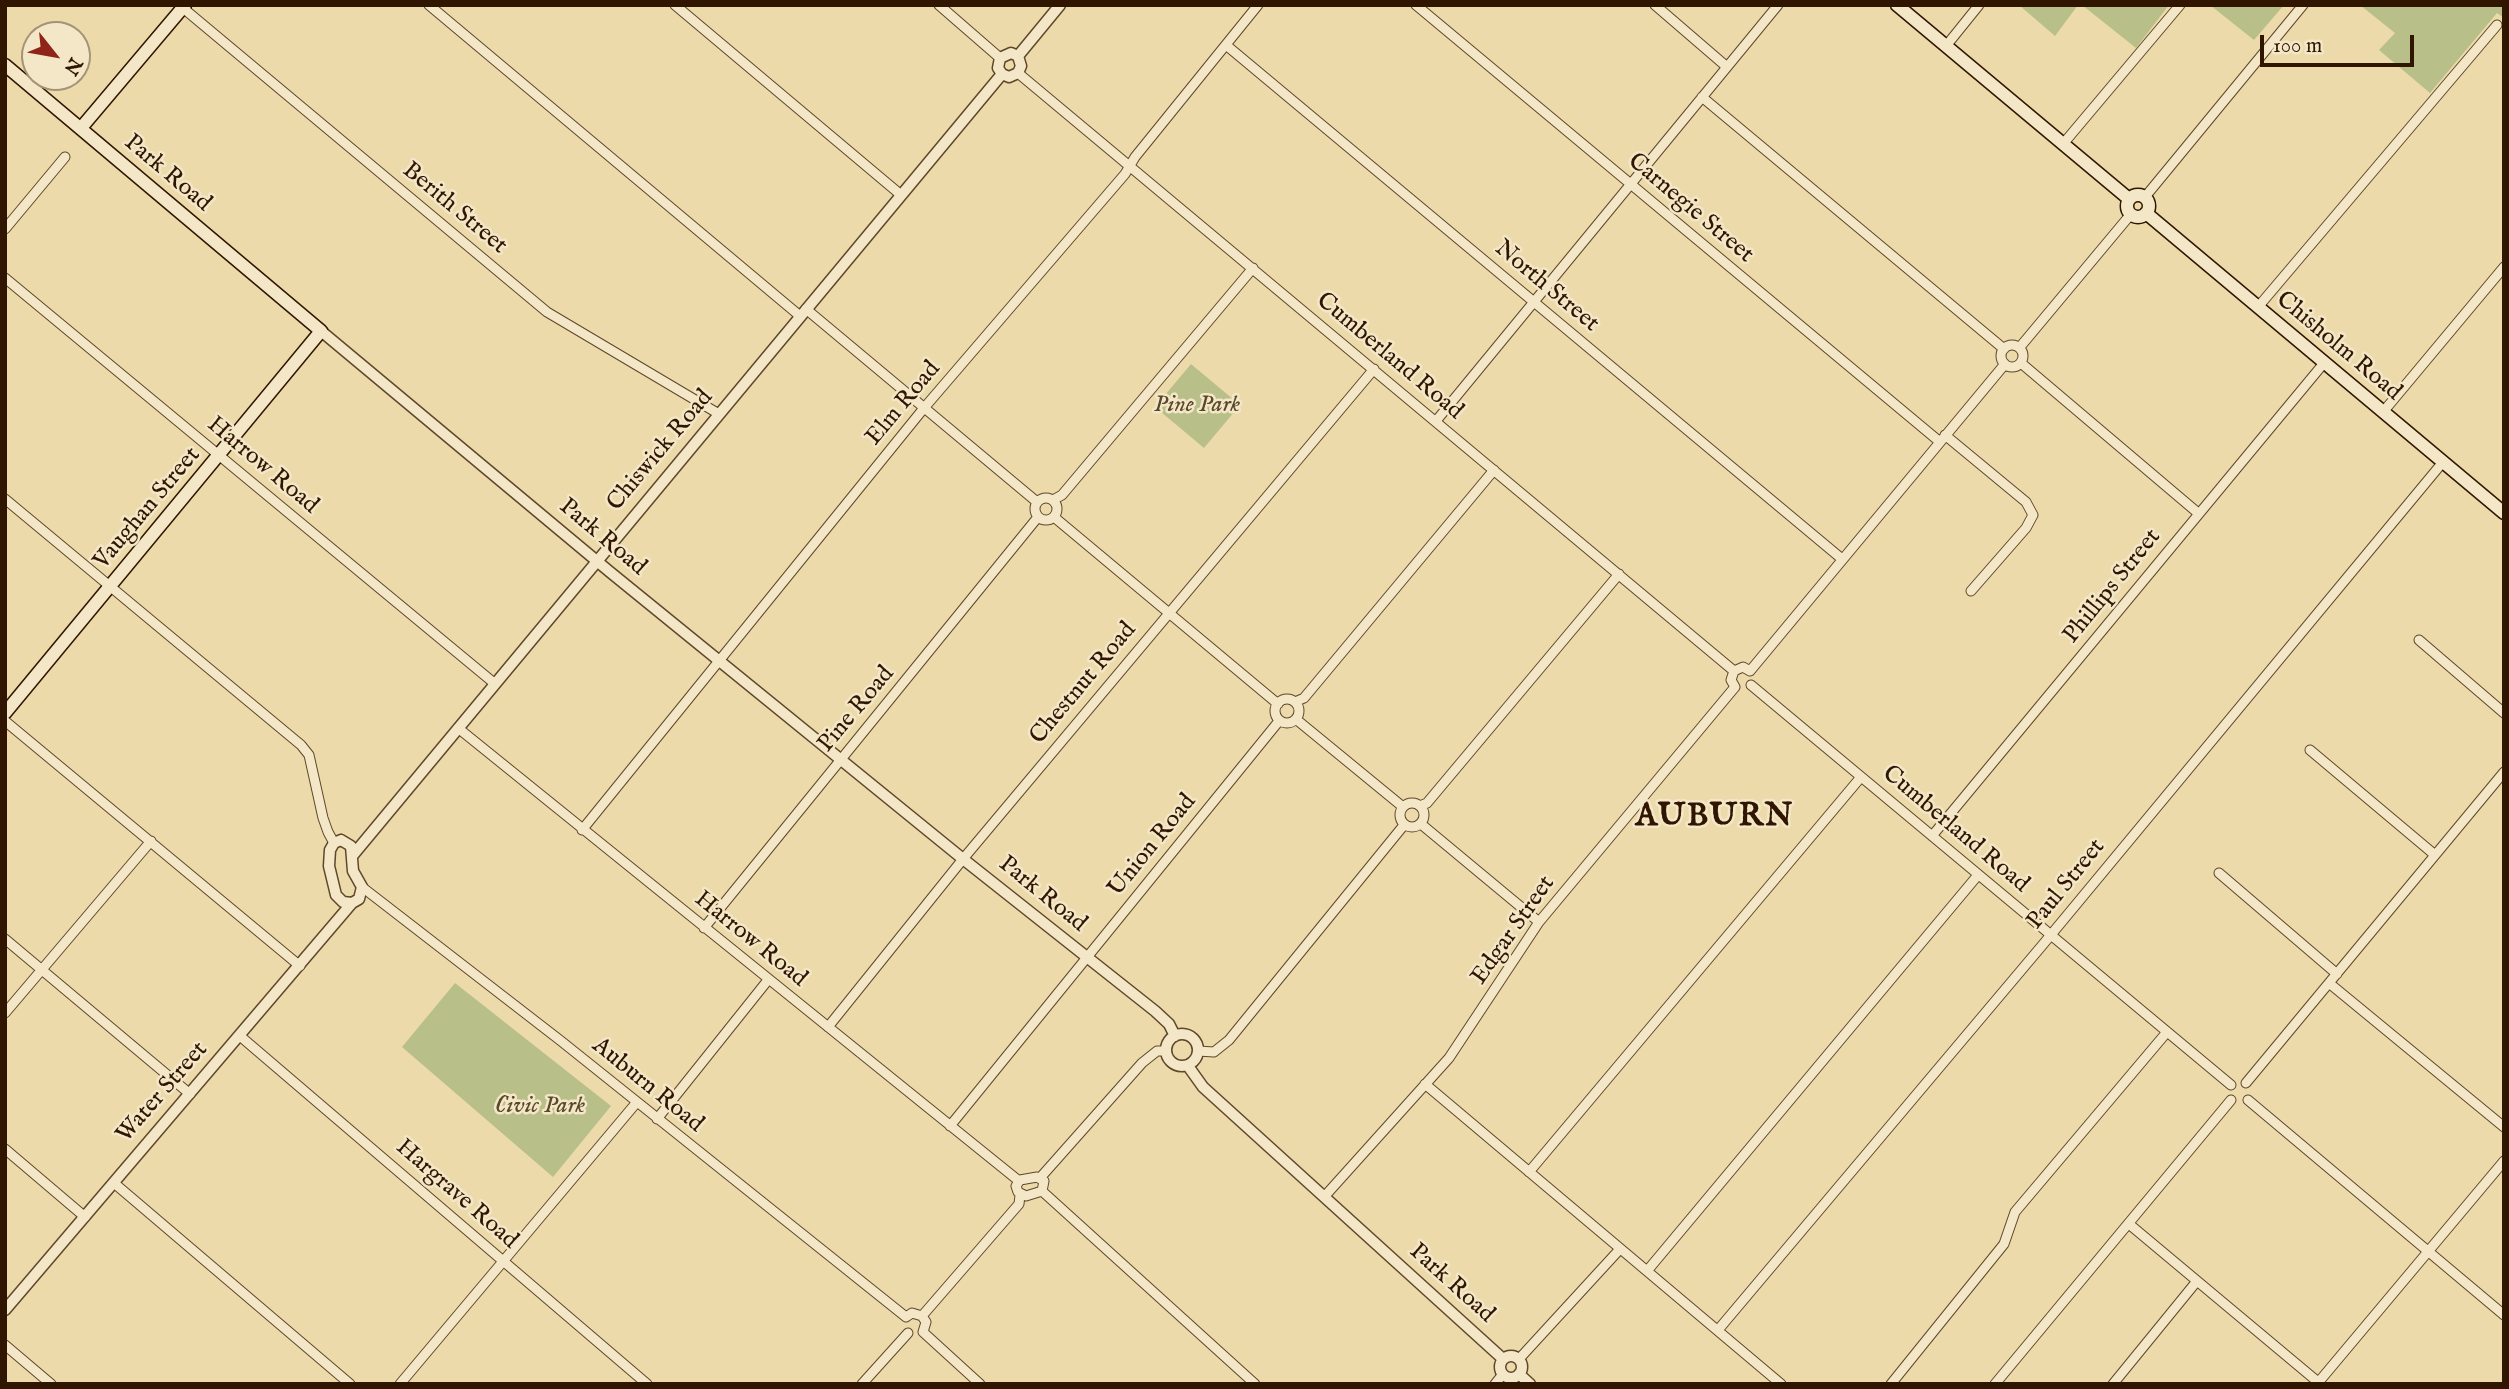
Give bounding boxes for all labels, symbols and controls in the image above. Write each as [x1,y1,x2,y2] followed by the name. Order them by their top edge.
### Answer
[21,21,91,91] north arrow
[2264,21,2418,65] scale bar
[2273,33,2322,60] text: 100 m
[58,53,87,79] text: N
[117,129,217,219] street label: Park Road
[1621,148,1759,270] street label: Carnegie Street
[396,157,512,261] street label: Berith Street
[1488,235,1604,339] street label: North Street
[2269,286,2407,408] street label: Chisholm Road
[1310,287,1468,427] street label: Cumberland Road
[860,356,948,452] street label: Elm Road
[602,384,720,518] street label: Chiswick Road
[1154,392,1240,420] park label: Pine Park
[200,411,324,521] street label: Harrow Road
[89,442,207,576] street label: Vaughan Street
[552,493,652,583] street label: Park Road
[2058,524,2168,650] street label: Phillips Street
[1025,617,1143,751] street label: Chestnut Road
[813,661,901,759] street label: Pine Road
[1876,760,2034,900] street label: Cumberland Road
[1103,789,1203,903] street label: Union Road
[1636,799,1794,837] district label: AUBURN
[2022,834,2112,936] street label: Paul Street
[992,851,1092,939] street label: Park Road
[1466,871,1562,991] street label: Edgar Street
[688,886,812,994] street label: Harrow Road
[586,1032,708,1140] street label: Auburn Road
[111,1037,215,1149] street label: Water Street
[495,1093,585,1121] park label: Civic Park
[389,1134,523,1256] street label: Hargrave Road
[1402,1238,1500,1330] street label: Park Road

